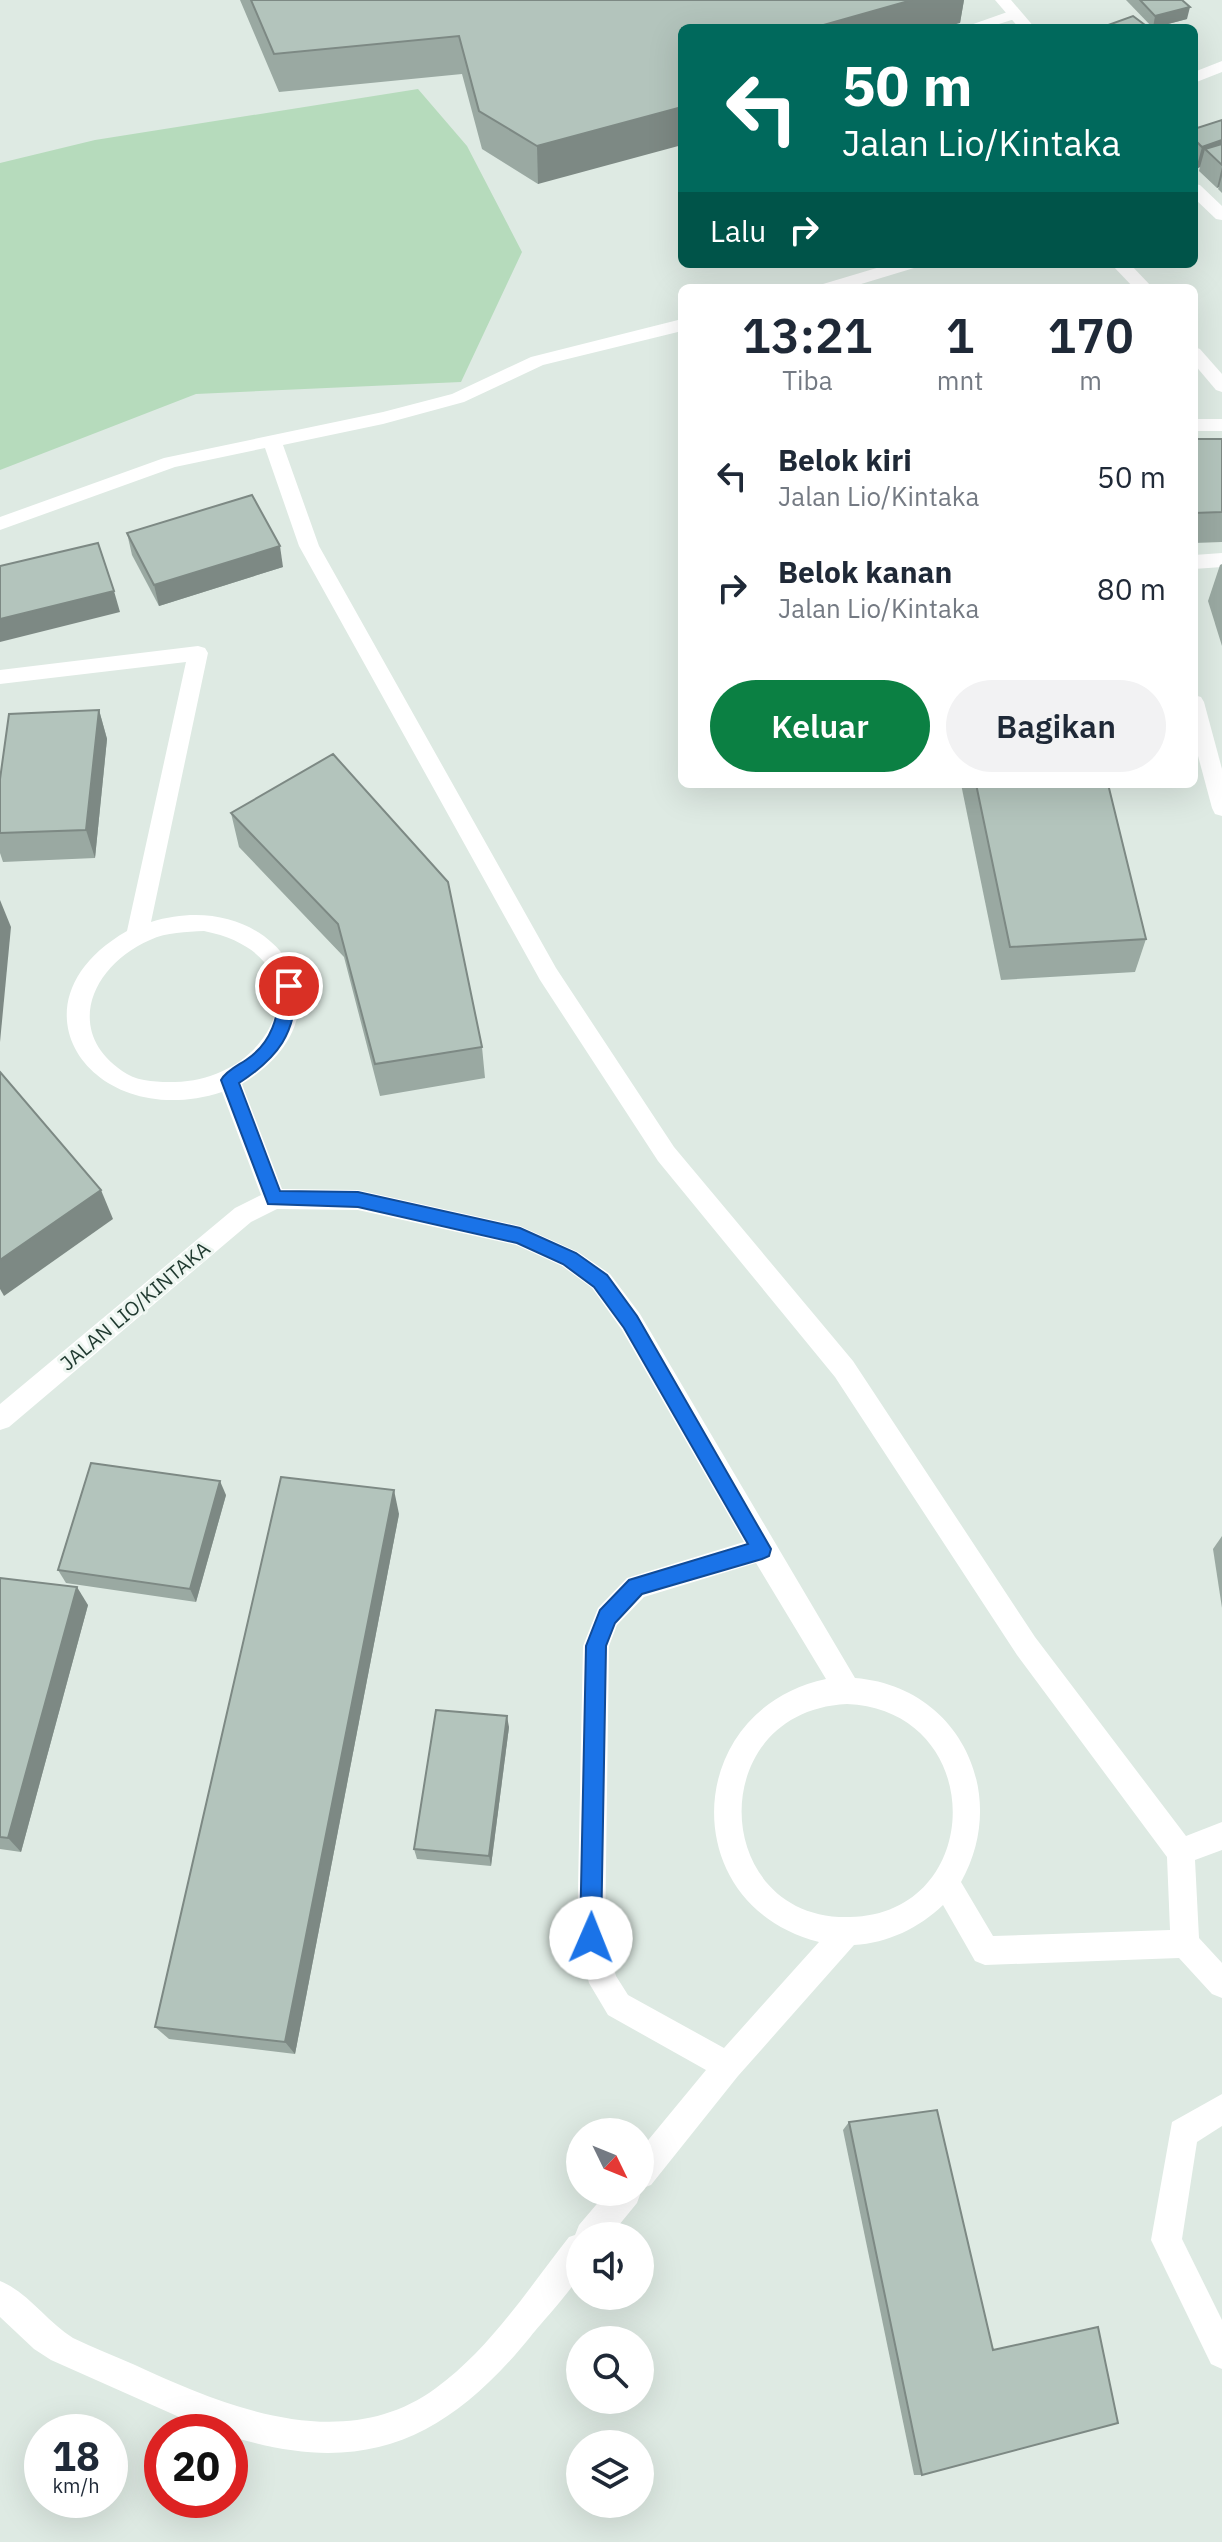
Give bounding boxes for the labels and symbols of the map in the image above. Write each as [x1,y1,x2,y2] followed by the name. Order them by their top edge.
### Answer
[255,952,323,1020] pin
[54,1235,215,1376] street label: JALAN LIO/KINTAKA
[549,1896,633,1980] position arrow
[566,2118,654,2206] north arrow
[144,2414,248,2518] speed limit sign: 20

